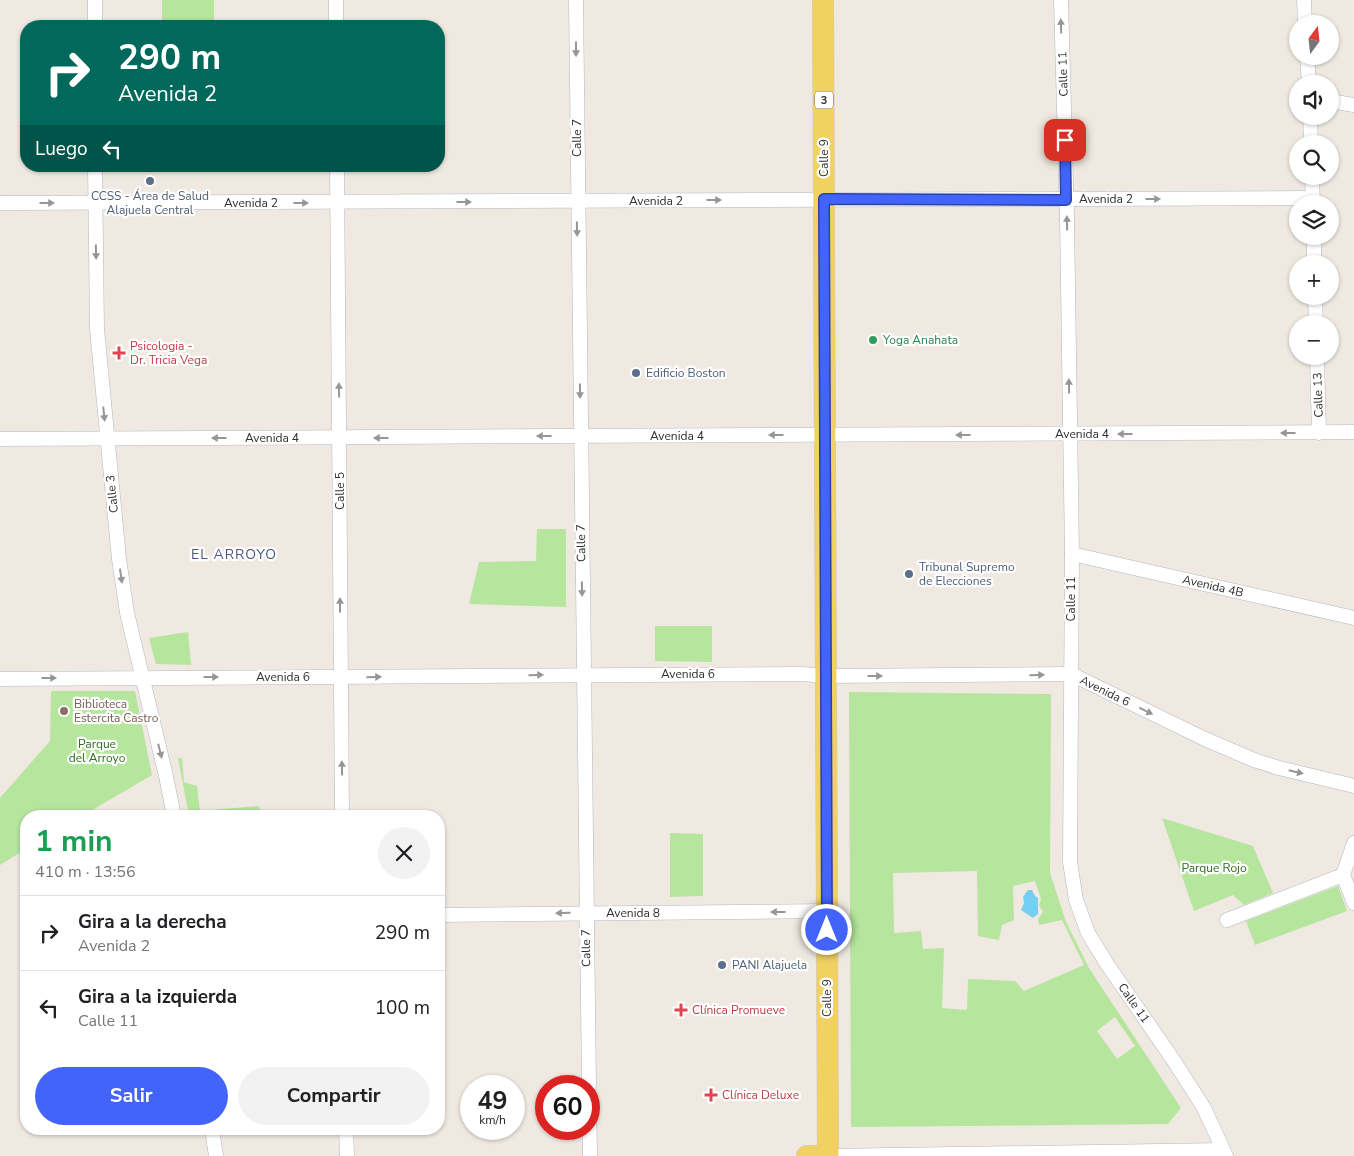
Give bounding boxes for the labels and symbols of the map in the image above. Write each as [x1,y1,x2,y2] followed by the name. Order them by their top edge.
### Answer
[1289,15,1339,65] north arrow
[1057,17,1065,33] one-way arrow
[572,41,580,57] one-way arrow
[1054,51,1072,97] street label: Calle 11
[815,92,833,108] road number: 3
[569,119,585,157] street label: Calle 7
[1044,119,1086,161] pin
[816,139,832,177] street label: Calle 9
[144,175,156,187] marker: CCSS - Área de Salud Alajuela Central
[91,188,209,218] place label: CCSS - Área de Salud Alajuela Central
[1079,191,1133,207] street label: Avenida 2
[629,193,683,209] street label: Avenida 2
[224,195,278,211] street label: Avenida 2
[1145,195,1161,203] one-way arrow
[706,196,722,204] one-way arrow
[456,198,472,206] one-way arrow
[40,199,56,207] one-way arrow
[293,199,309,207] one-way arrow
[1063,215,1071,231] one-way arrow
[573,221,581,237] one-way arrow
[92,244,100,260] one-way arrow
[882,332,958,348] place label: Yoga Anahata
[867,334,879,346] marker: Yoga Anahata
[130,338,207,368] place label: Psicologia - Dr. Tricia Vega
[112,346,126,360] marker: Psicologia - Dr. Tricia Vega
[646,365,726,381] place label: Edificio Boston
[630,367,642,379] marker: Edificio Boston
[1309,372,1327,418] street label: Calle 13
[1065,377,1073,393] one-way arrow
[335,382,343,398] one-way arrow
[576,383,584,399] one-way arrow
[100,407,108,423] one-way arrow
[1055,426,1109,442] street label: Avenida 4
[650,428,704,444] street label: Avenida 4
[1280,429,1296,437] one-way arrow
[245,430,299,446] street label: Avenida 4
[1117,430,1133,438] one-way arrow
[768,431,784,439] one-way arrow
[955,431,971,439] one-way arrow
[535,432,551,440] one-way arrow
[373,434,389,442] one-way arrow
[210,435,226,443] one-way arrow
[332,472,348,510] street label: Calle 5
[102,474,122,514] street label: Calle 3
[573,524,589,562] street label: Calle 7
[191,545,277,564] district label: EL ARROYO
[919,559,1015,589] place label: Tribunal Supremo de Elecciones
[117,568,125,584] one-way arrow
[903,568,915,580] marker: Tribunal Supremo de Elecciones
[1181,571,1245,601] street label: Avenida 4B
[1063,576,1079,622] street label: Calle 11
[578,581,586,597] one-way arrow
[336,597,344,613] one-way arrow
[661,666,715,682] street label: Avenida 6
[256,669,310,685] street label: Avenida 6
[528,671,544,679] one-way arrow
[1029,671,1045,679] one-way arrow
[867,672,883,680] one-way arrow
[1077,672,1133,710] street label: Avenida 6
[203,673,219,681] one-way arrow
[366,673,382,681] one-way arrow
[41,674,57,682] one-way arrow
[74,696,159,726] place label: Biblioteca Estercita Castro
[58,705,70,717] marker: Biblioteca Estercita Castro
[1139,707,1153,715] one-way arrow
[69,736,126,766] park label: Parque del Arroyo
[156,744,164,759] one-way arrow
[337,759,345,775] one-way arrow
[1289,768,1304,776] one-way arrow
[1181,860,1247,876] park label: Parque Rojo
[800,903,852,955] position arrow
[606,905,660,921] street label: Avenida 8
[770,908,786,916] one-way arrow
[555,909,571,917] one-way arrow
[578,929,594,967] street label: Calle 7
[732,957,807,973] place label: PANI Alajuela
[716,959,728,971] marker: PANI Alajuela
[819,979,835,1017] street label: Calle 9
[1114,980,1154,1026] street label: Calle 11
[692,1002,785,1018] place label: Clínica Promueve
[674,1003,688,1017] marker: Clínica Promueve
[535,1075,600,1140] speed limit sign: 60
[722,1087,799,1103] place label: Clínica Deluxe
[704,1088,718,1102] marker: Clínica Deluxe

